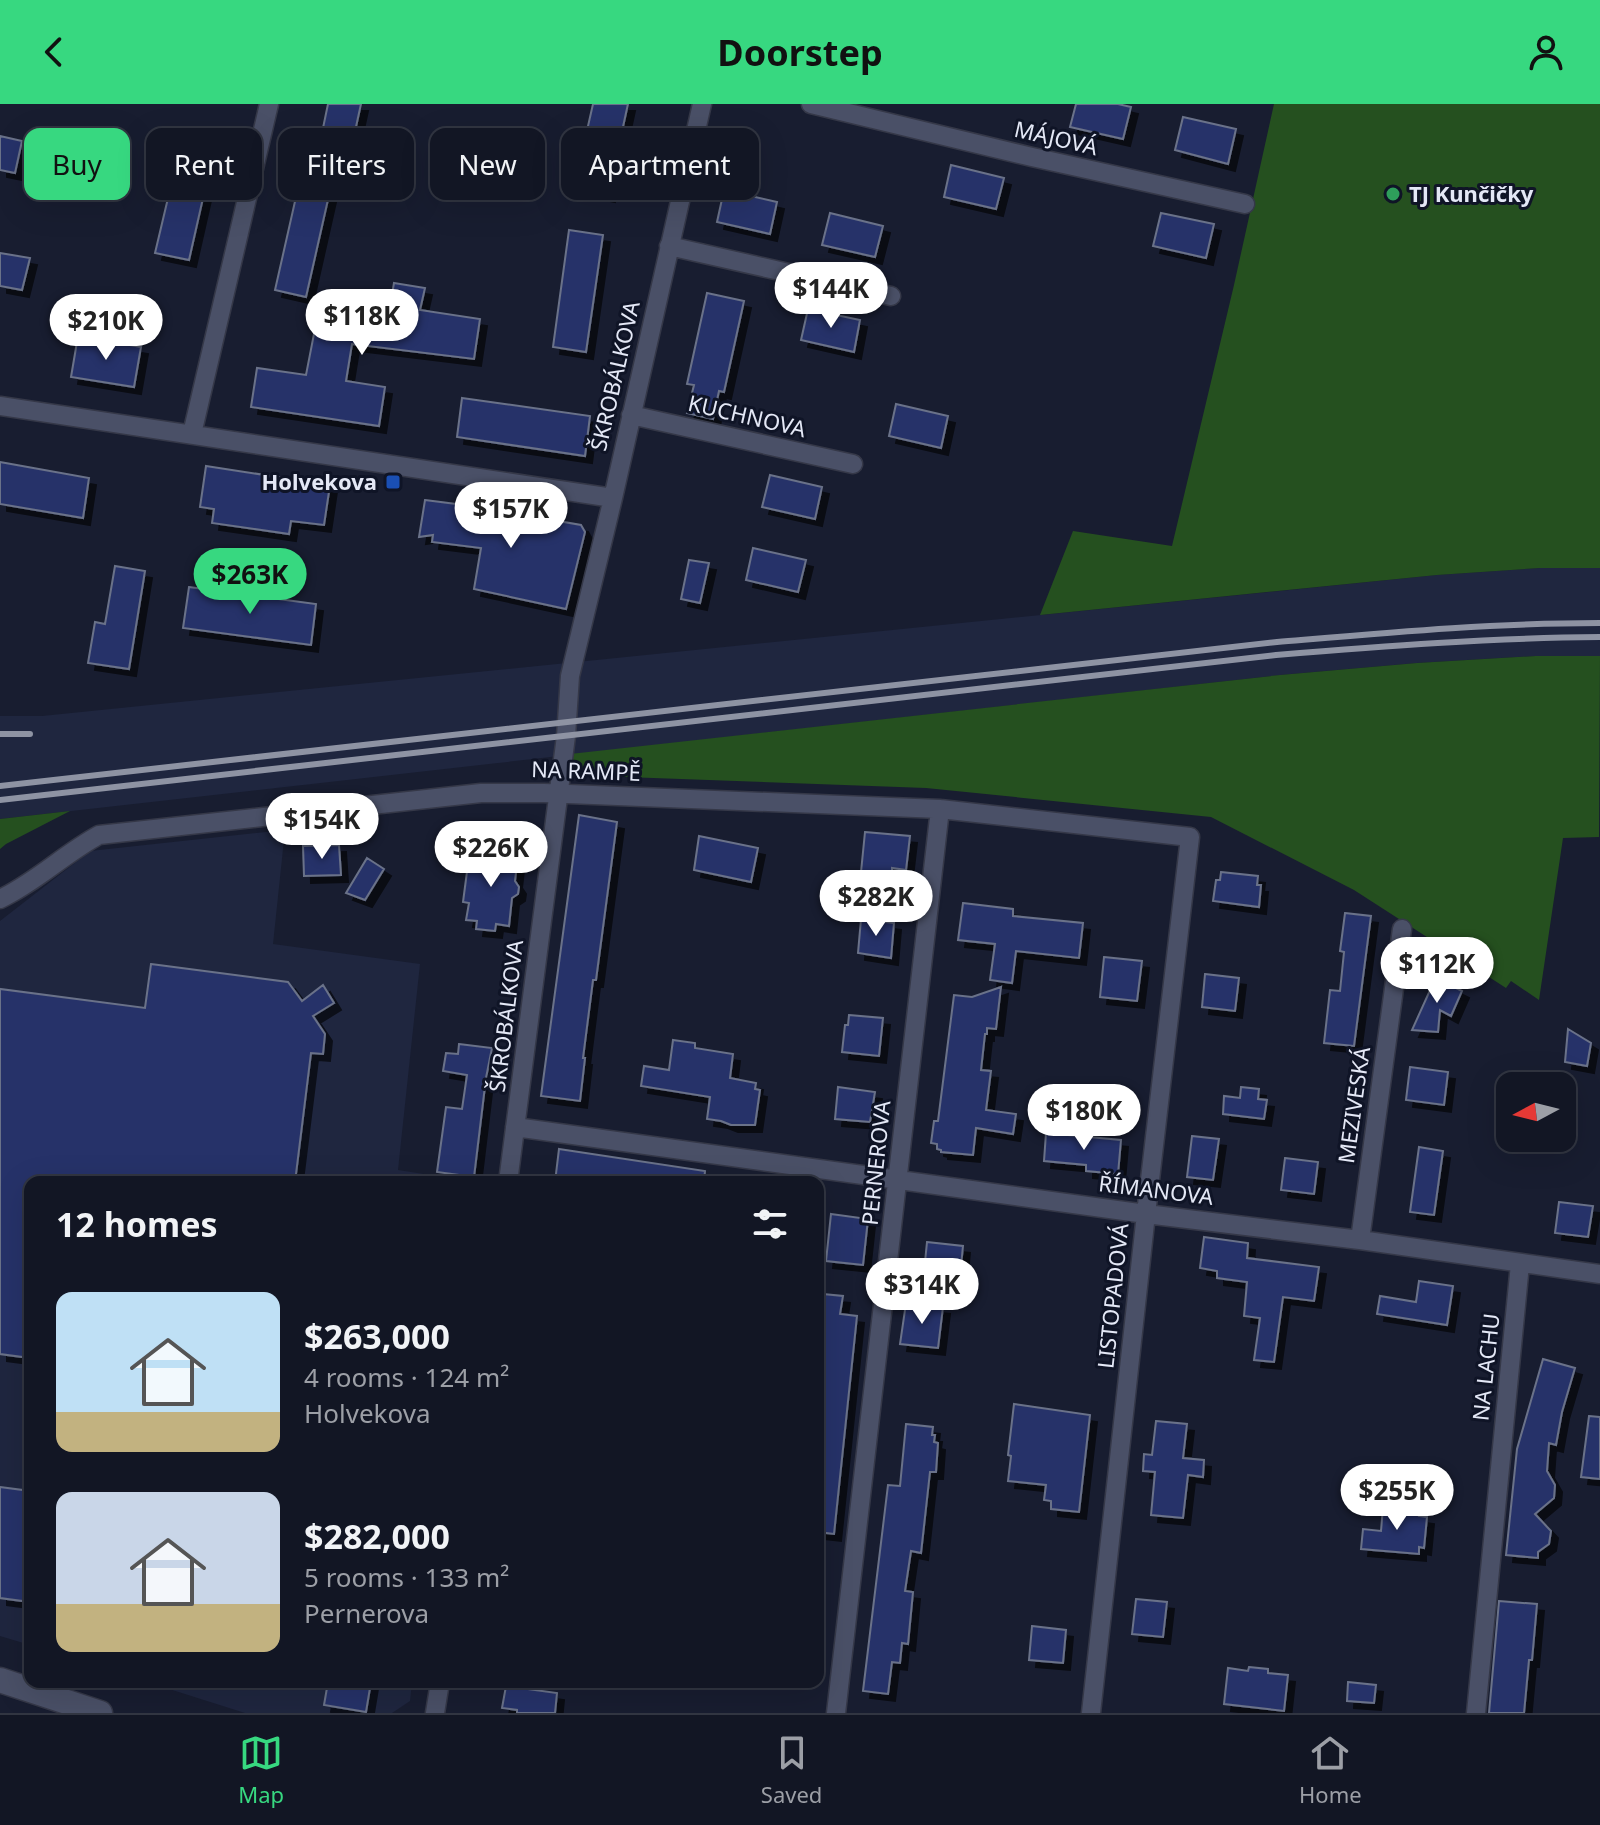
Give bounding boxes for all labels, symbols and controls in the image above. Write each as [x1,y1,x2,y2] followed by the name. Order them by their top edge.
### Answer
[717,28,883,77] text: Doorstep
[32,30,76,74] icon: back
[1524,30,1568,74] icon: person
[1012,113,1102,161] street label: MÁJOVÁ
[24,128,130,200] chip: Buy
[146,128,262,200] chip: Rent
[278,128,414,200] chip: Filters
[430,128,545,200] chip: New
[561,128,759,200] chip: Apartment
[1409,178,1534,208] place label: TJ Kunčičky
[1384,185,1402,203] marker: TJ Kunčičky
[775,262,887,330] pin: $144K
[793,270,869,306] text: $144K
[306,289,418,357] pin: $118K
[50,294,162,362] pin: $210K
[324,297,400,333] text: $118K
[582,297,646,454] street label: ŠKROBÁLKOVA
[68,302,144,338] text: $210K
[685,387,810,443] street label: KUCHNOVA
[261,466,377,496] place label: Holvekova
[384,473,402,491] marker: Holvekova
[455,482,567,550] pin: $157K
[473,490,549,526] text: $157K
[194,548,306,616] pin: $263K
[212,556,288,592] text: $263K
[531,753,641,787] street label: NA RAMPĚ
[266,793,378,861] pin: $154K
[284,801,360,837] text: $154K
[435,821,547,889] pin: $226K
[453,829,529,865] text: $226K
[820,870,932,938] pin: $282K
[838,878,914,914] text: $282K
[481,937,529,1094] street label: ŠKROBÁLKOVA
[1381,937,1493,1005] pin: $112K
[1399,945,1475,981] text: $112K
[1330,1044,1376,1165] street label: MEZIVESKÁ
[1496,1072,1576,1152] north arrow
[1496,1072,1576,1152] map controls
[1028,1084,1140,1152] pin: $180K
[1046,1092,1122,1128] text: $180K
[854,1098,897,1227] street label: PERNEROVA
[1097,1167,1216,1211] street label: ŘÍMANOVA
[56,1201,218,1247] text: 12 homes
[748,1202,792,1246] icon: filters
[1089,1221,1135,1370] street label: LISTOPADOVÁ
[866,1258,978,1326] pin: $314K
[884,1266,960,1302] text: $314K
[1464,1312,1506,1422] street label: NA LACHU
[304,1313,450,1359] text: $263,000
[120,1324,216,1420] icon: home
[304,1359,509,1395] text: 4 rooms · 124 m²
[304,1395,430,1431] text: Holvekova
[1341,1464,1453,1532] pin: $255K
[1359,1472,1435,1508] text: $255K
[304,1513,450,1559] text: $282,000
[120,1524,216,1620] icon: home
[304,1559,509,1595] text: 5 rooms · 133 m²
[304,1595,429,1631] text: Pernerova
[238,1731,284,1809] tab: Map
[761,1731,822,1809] tab: Saved
[1299,1731,1362,1809] tab: Home

